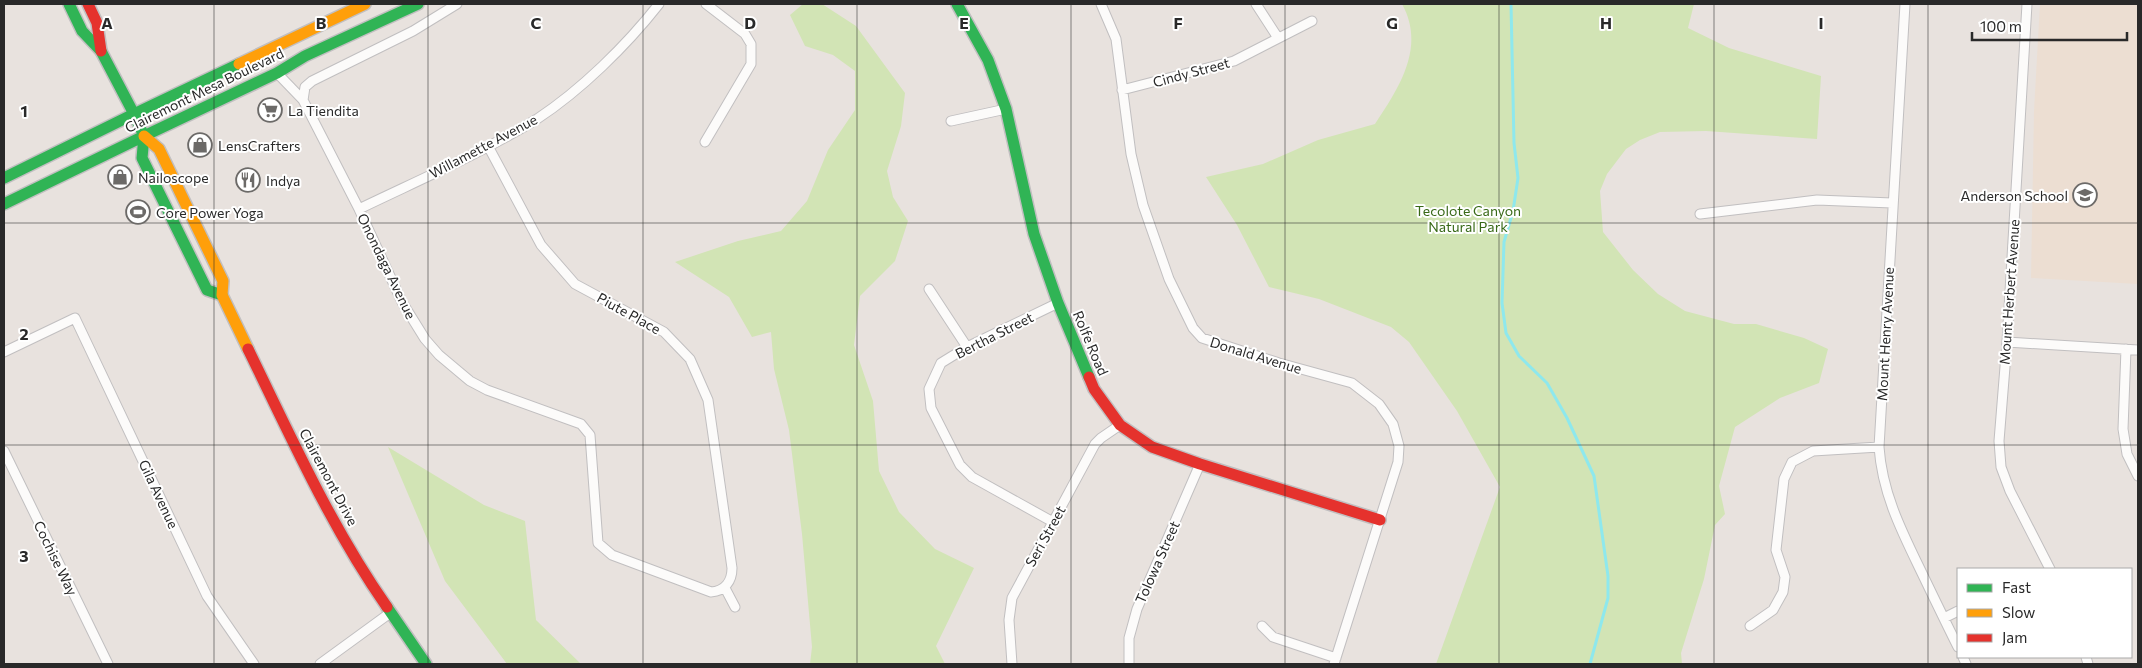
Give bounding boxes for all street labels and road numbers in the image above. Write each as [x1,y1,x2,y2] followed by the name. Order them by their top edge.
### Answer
[122,44,286,136] street label: Clairemont Mesa Boulevard
[1151,54,1232,90] street label: Cindy Street
[426,110,540,182] street label: Willamette Avenue
[354,210,420,322] street label: Onondaga Avenue
[1995,219,2023,365] street label: Mount Herbert Avenue
[1873,267,1897,401] street label: Mount Henry Avenue
[594,289,664,337] street label: Piute Place
[952,308,1036,362] street label: Bertha Street
[1070,308,1112,378] street label: Rolfe Road
[1208,333,1304,377] street label: Donald Avenue
[296,425,362,529] street label: Clairemont Drive
[136,457,182,531] street label: Gila Avenue
[1021,502,1069,569] street label: Seri Street
[31,518,81,598] street label: Cochise Way
[1131,518,1183,606] street label: Tolowa Street

